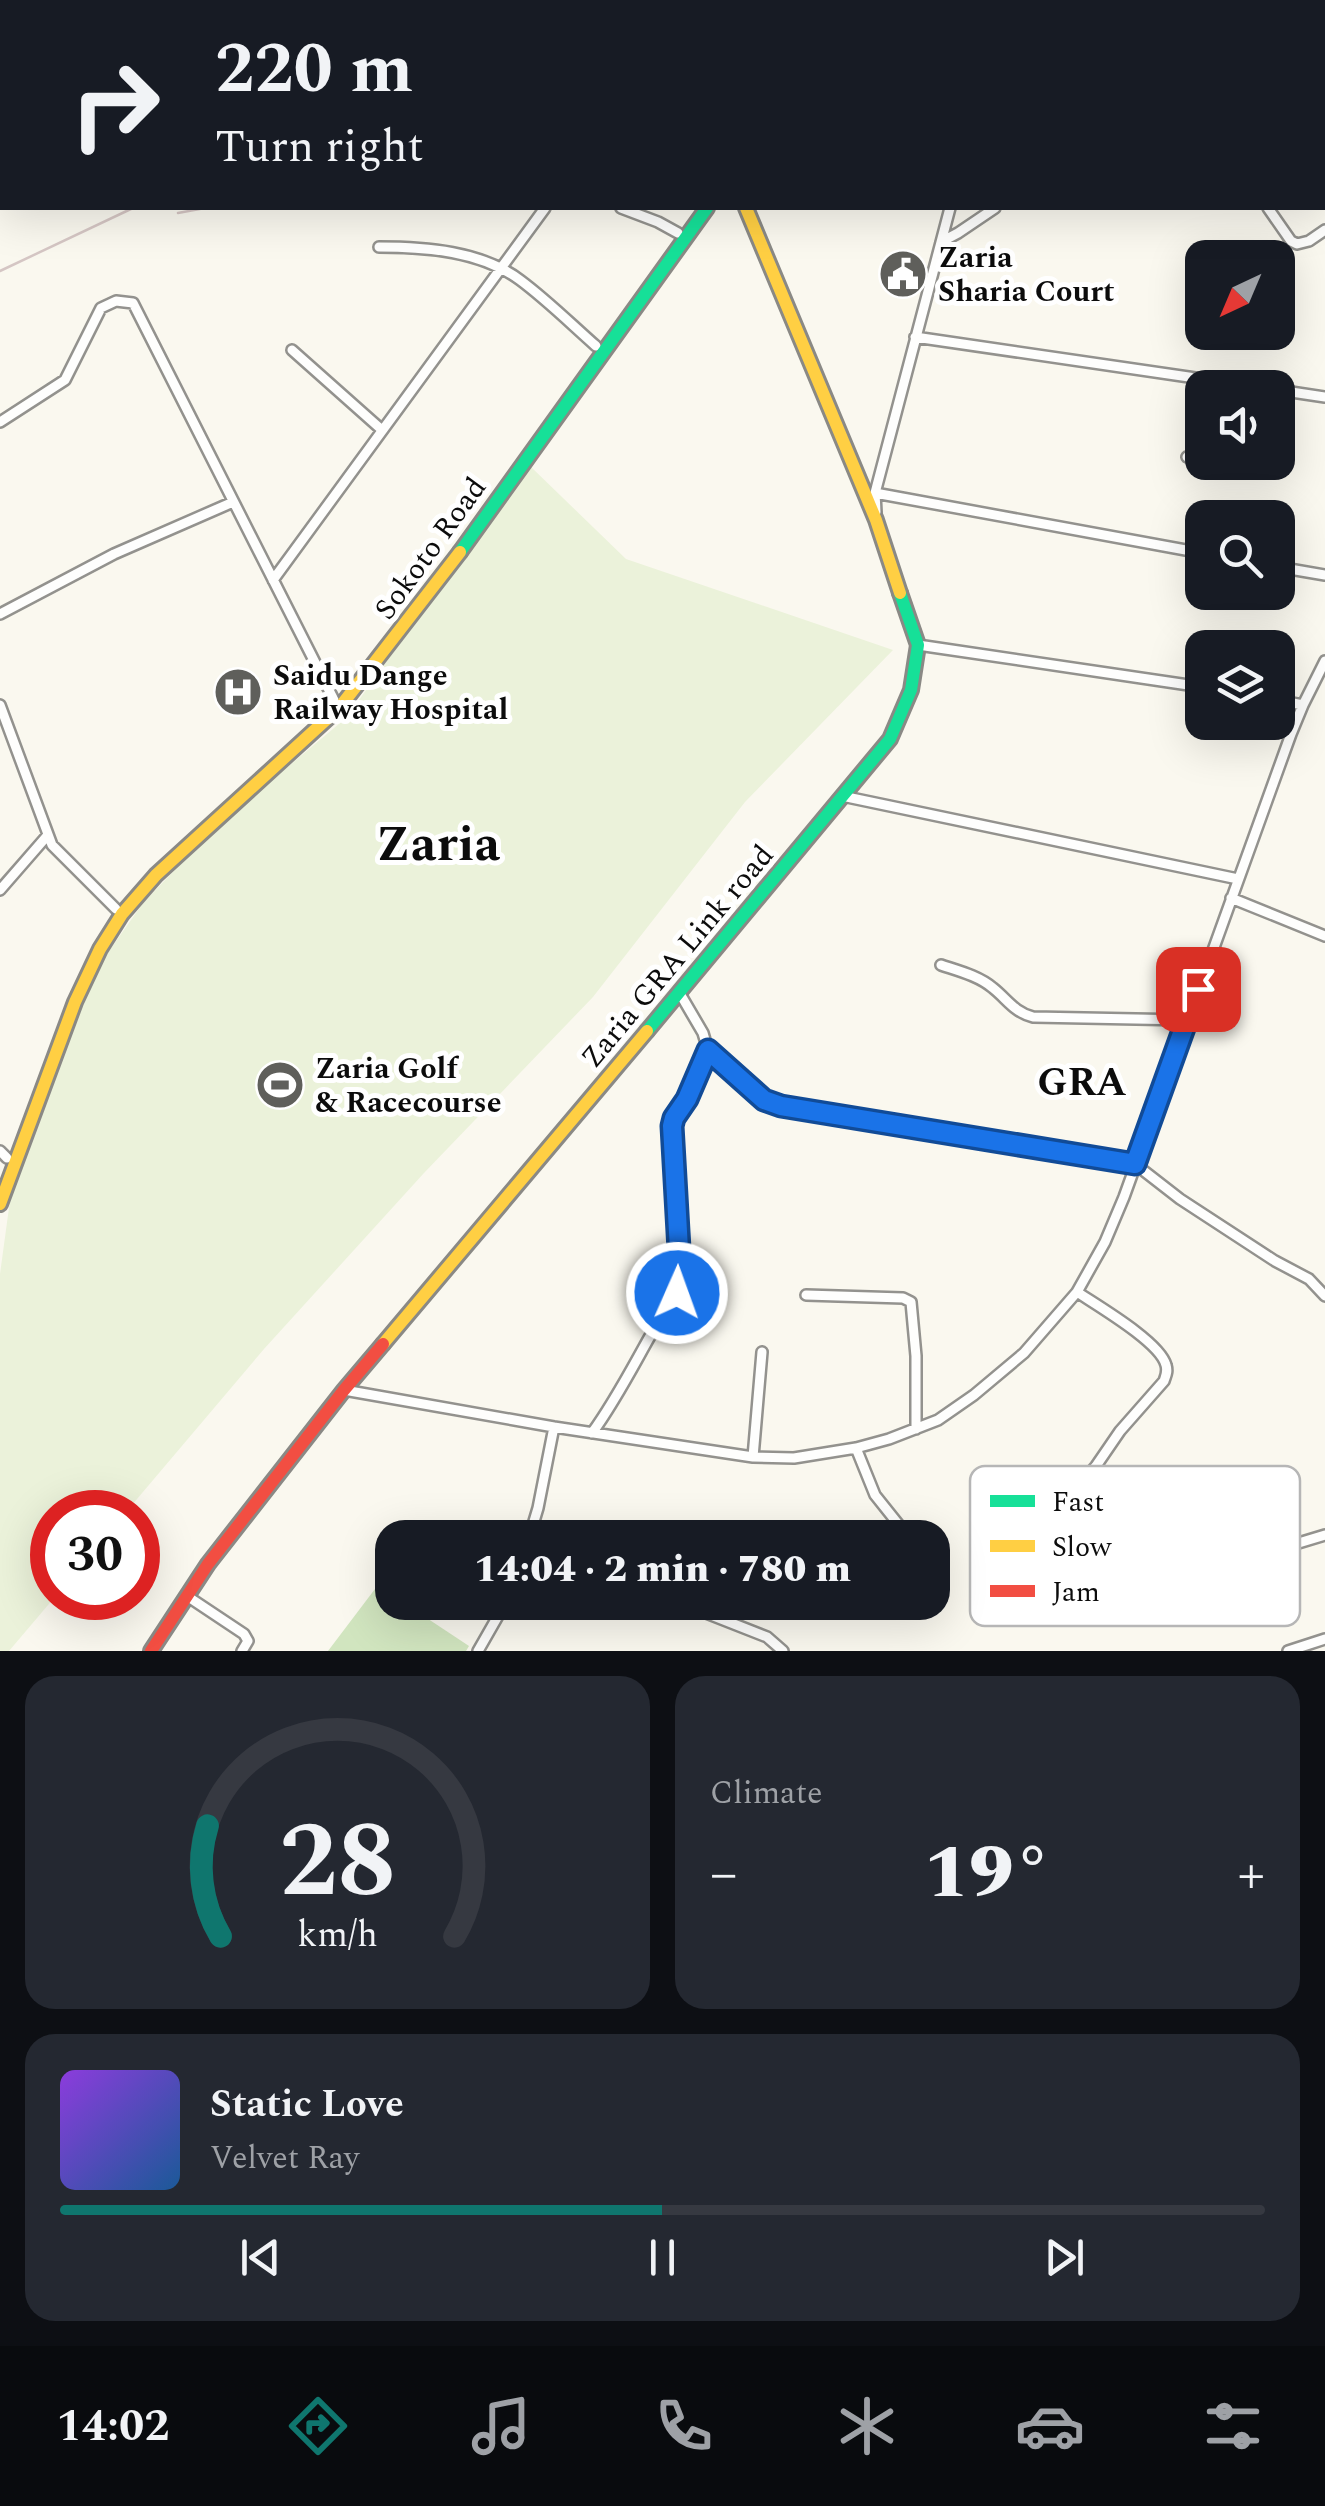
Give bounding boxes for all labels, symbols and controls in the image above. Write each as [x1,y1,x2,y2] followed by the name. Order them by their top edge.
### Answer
[215,17,413,123] text: 220 m
[50,40,180,170] icon: right
[215,113,424,182] text: Turn right
[938,235,1115,315] place label: Zaria Sharia Court
[1185,240,1295,350] north arrow
[1185,240,1295,740] map controls
[877,248,929,300] public building icon: Zaria Sharia Court
[1185,370,1295,480] button: sound
[363,468,499,630] street label: Sokoto Road
[1185,500,1295,610] button: search
[1185,630,1295,740] button: layers
[273,653,508,733] place label: Saidu Dange Railway Hospital
[212,666,264,718] hospital icon: Saidu Dange Railway Hospital
[376,807,500,883] district label: Zaria
[570,835,785,1079] street label: Zaria GRA Link road
[1156,947,1241,1032] pin
[1171,962,1226,1017] icon: arrive
[315,1046,502,1126] place label: Zaria Golf & Racecourse
[1037,1053,1127,1114] district label: GRA
[254,1059,306,1111] sports icon: Zaria Golf & Racecourse
[625,1241,729,1345] position arrow
[970,1466,1300,1626] legend
[1052,1481,1104,1524] text: Fast
[30,1490,160,1620] speed limit sign: 30
[1052,1526,1112,1569] text: Slow
[474,1541,851,1599] text: 14:04 · 2 min · 780 m
[1052,1571,1100,1614] text: Jam
[710,1769,822,1818] text: Climate
[279,1784,396,1942] text: 28
[924,1817,1051,1931] text: 19°
[710,1833,738,1916] text: −
[1237,1833,1265,1916] text: +
[297,1908,378,1963] text: km/h
[210,2076,404,2134] text: Static Love
[210,2134,359,2183] text: Velvet Ray
[233,2230,288,2285] icon: previous
[635,2230,690,2285] icon: pause
[1037,2230,1092,2285] icon: next
[283,2391,353,2461] icon: directions
[466,2391,536,2461] icon: music
[649,2391,719,2461] icon: phone
[832,2391,902,2461] icon: climate
[1015,2391,1085,2461] icon: car
[1198,2391,1268,2461] icon: filters
[57,2392,170,2461] text: 14:02

